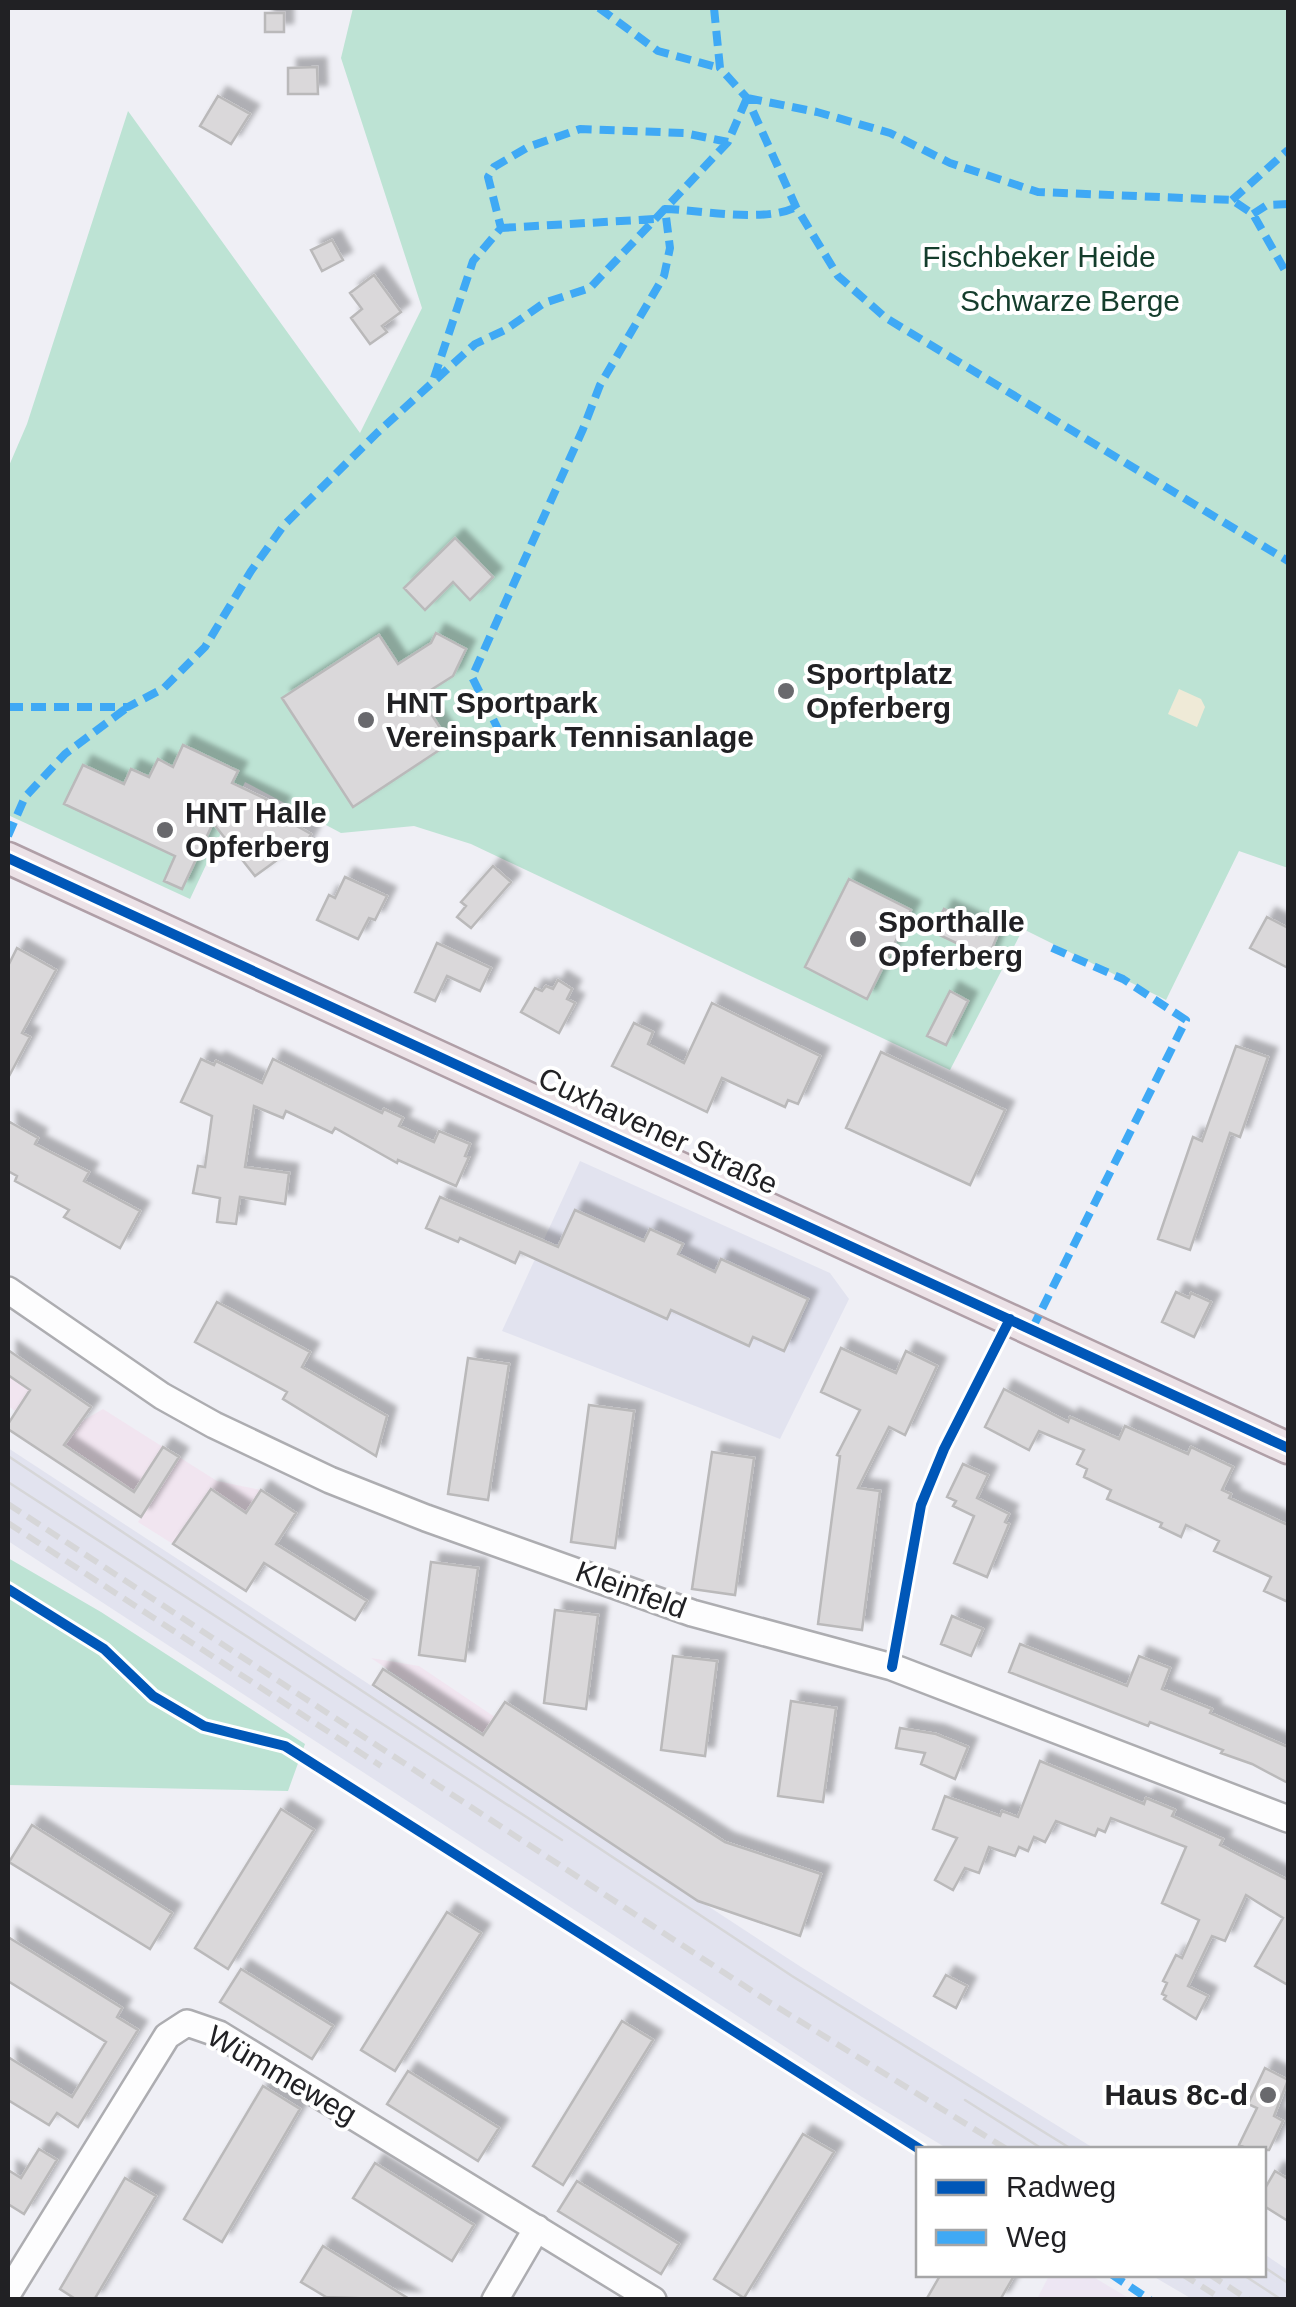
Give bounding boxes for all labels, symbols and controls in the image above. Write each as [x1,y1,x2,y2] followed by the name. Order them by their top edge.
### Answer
[922,240,1156,273] park label: Fischbeker Heide
[960,284,1180,317] park label: Schwarze Berge
[806,657,953,724] place label: Sportplatz Opferberg
[775,680,797,702] marker: Sportplatz Opferberg
[386,686,754,753] place label: HNT Sportpark Vereinspark Tennisanlage
[355,709,377,731] marker: HNT Sportpark Vereinspark Tennisanlage
[185,796,330,863] place label: HNT Halle Opferberg
[154,819,176,841] marker: HNT Halle Opferberg
[878,905,1025,972] place label: Sporthalle Opferberg
[847,928,869,950] marker: Sporthalle Opferberg
[533,1061,783,1200] street label: Cuxhavener Straße
[571,1554,691,1625] street label: Kleinfeld
[202,2019,363,2131] street label: Wümmeweg
[1105,2078,1248,2111] place label: Haus 8c-d
[1257,2084,1279,2106] marker: Haus 8c-d
[916,2147,1266,2277] legend
[1006,2170,1116,2203] text: Radweg
[1006,2220,1067,2253] text: Weg

